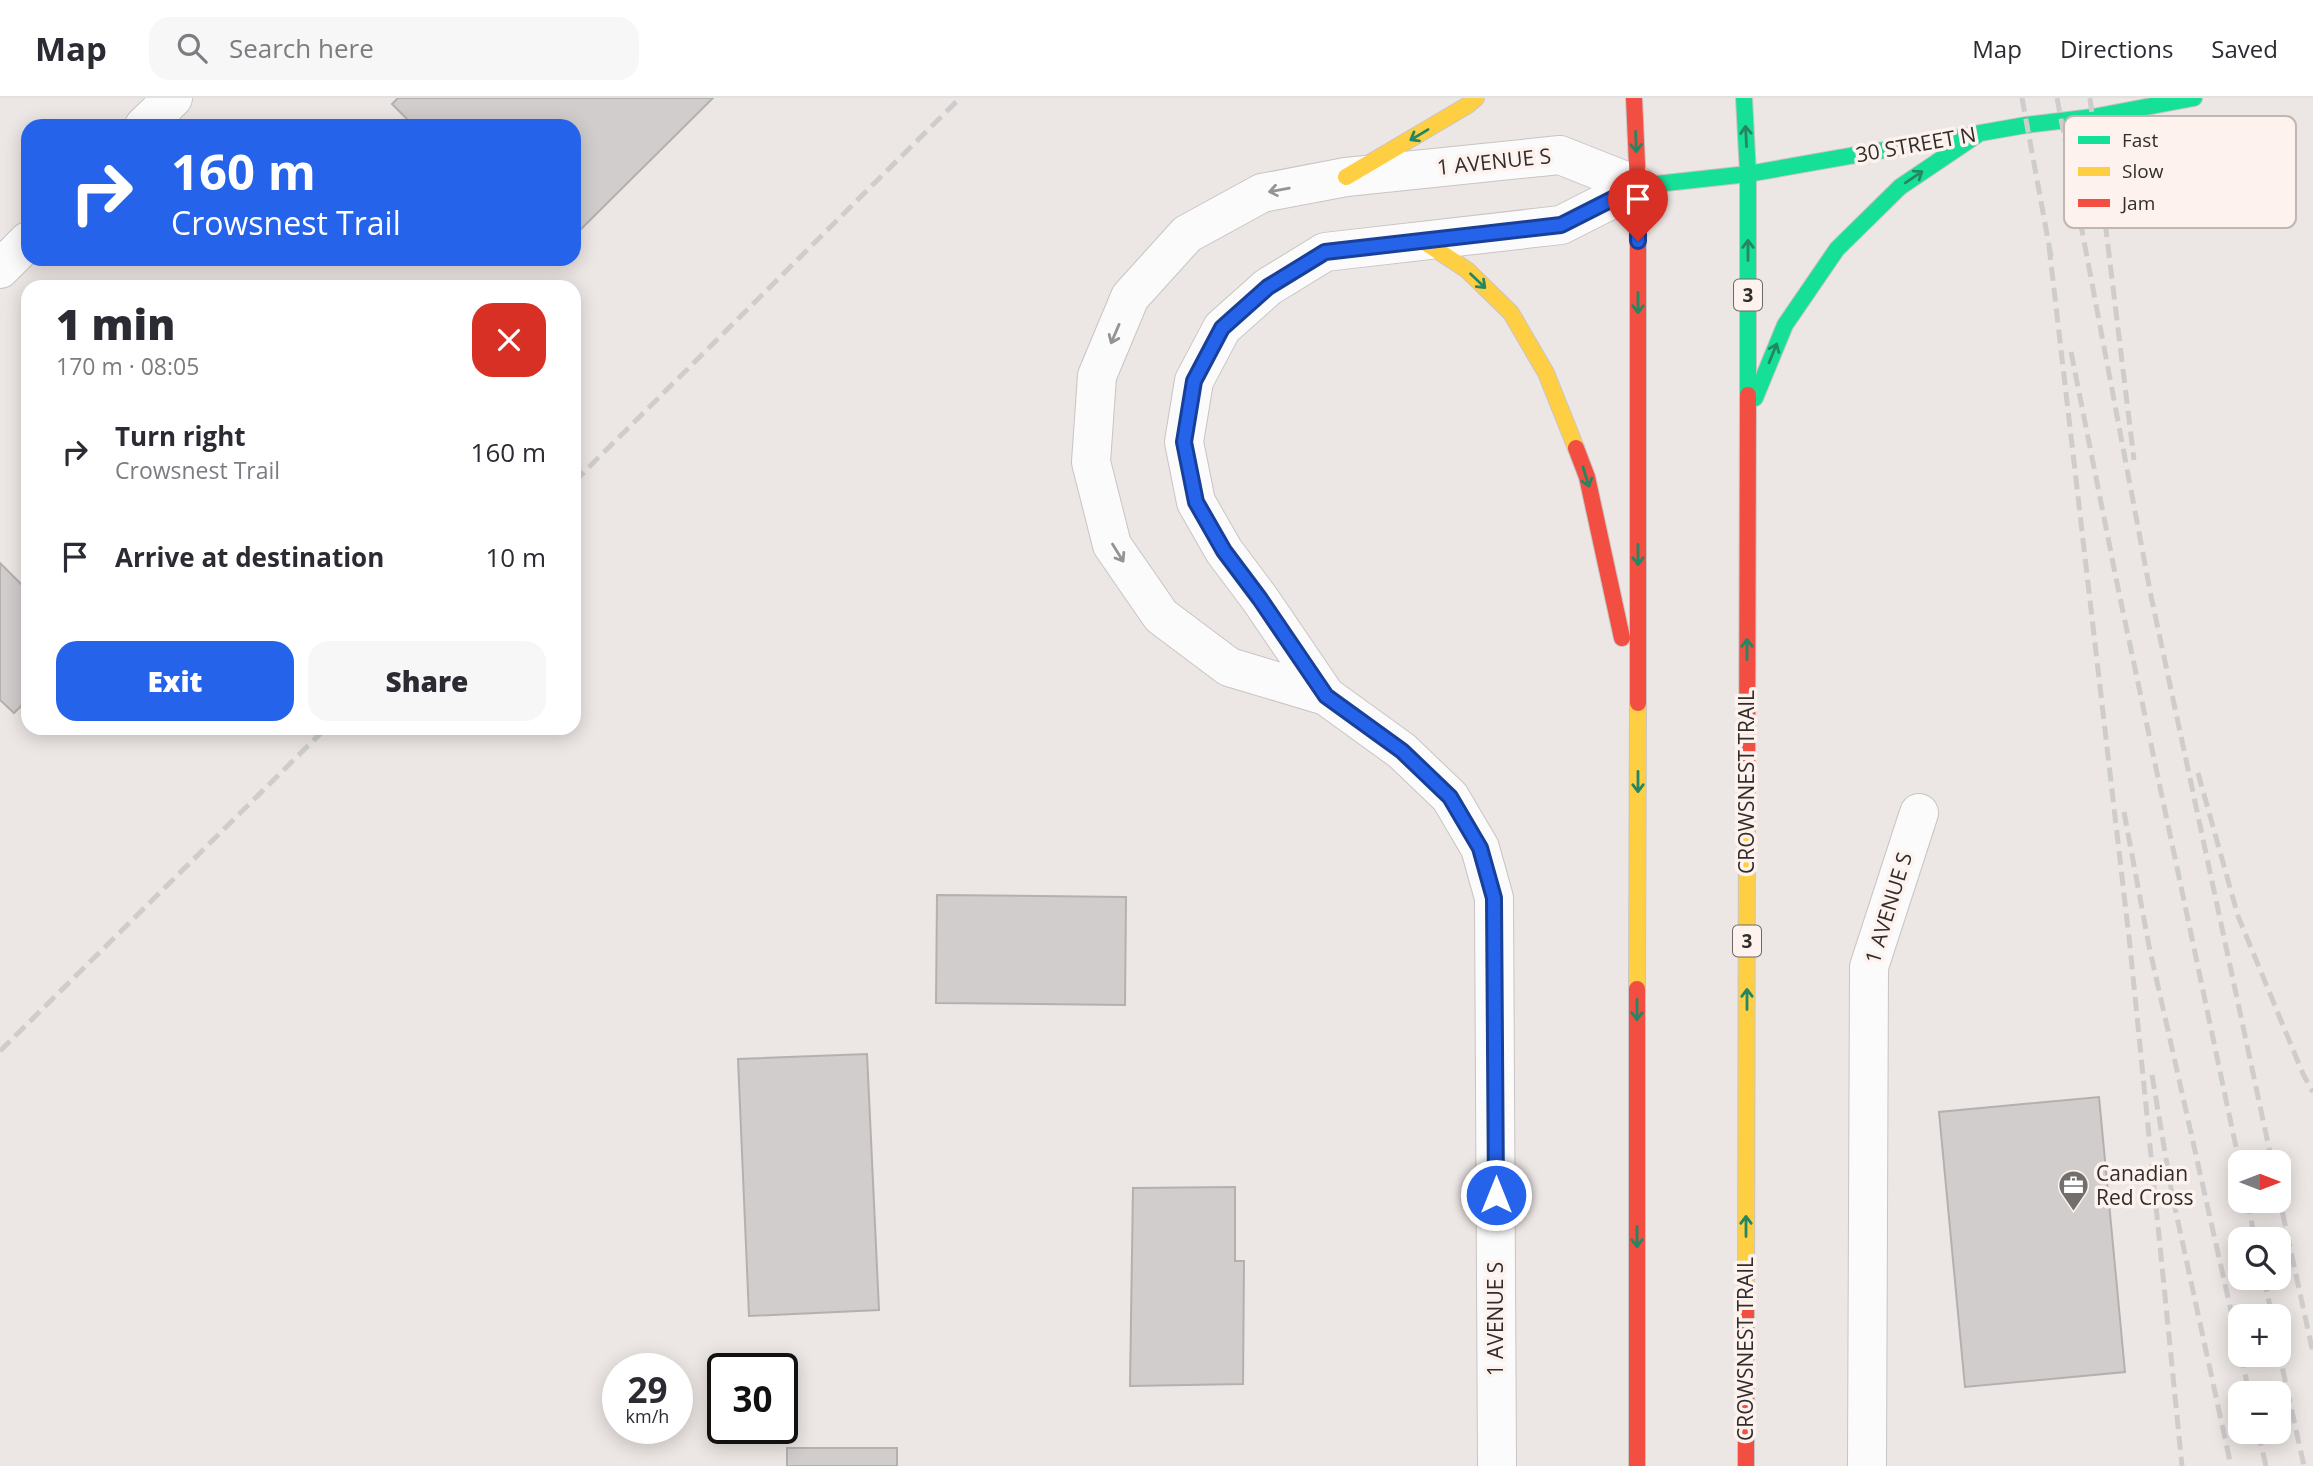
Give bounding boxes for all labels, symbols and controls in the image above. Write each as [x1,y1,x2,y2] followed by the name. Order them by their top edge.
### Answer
[149,17,639,80] search box
[35,26,107,71] text: Map
[173,29,211,67] icon: search
[229,30,374,66] text: Search here
[1972,32,2022,65] text: Map
[2060,32,2173,65] text: Directions
[2211,32,2278,65] text: Saved
[2064,116,2296,228] legend
[1853,120,1978,168] street label: 30 STREET N
[1739,125,1752,148] one-way arrow
[2122,127,2158,153] text: Fast
[1409,128,1429,142] one-way arrow
[1630,130,1643,153] one-way arrow
[171,138,316,204] text: 160 m
[1435,141,1552,181] street label: 1 AVENUE S
[56,147,147,238] icon: right
[2122,158,2164,184] text: Slow
[1608,169,1668,241] pin
[1904,170,1923,184] one-way arrow
[1619,180,1657,218] icon: arrive
[1268,183,1291,197] one-way arrow
[2120,190,2155,216] text: Jam
[171,201,401,244] text: Crowsnest Trail
[1741,239,1755,262] one-way arrow
[1469,273,1486,290] one-way arrow
[1734,280,1762,310] road number: 3
[1631,291,1645,314] one-way arrow
[56,295,175,352] text: 1 min
[472,303,546,377] button: close
[1107,322,1120,344] one-way arrow
[1768,342,1781,364] one-way arrow
[56,350,199,382] text: 170 m · 08:05
[115,418,246,454] text: Turn right
[56,433,94,471] icon: right
[471,434,546,470] text: 160 m
[115,454,280,486] text: Crowsnest Trail
[1581,466,1594,488] one-way arrow
[56,538,94,576] icon: arrive
[115,539,384,575] text: Arrive at destination
[485,539,546,575] text: 10 m
[1111,543,1126,562] one-way arrow
[1631,543,1645,566] one-way arrow
[1740,638,1754,661] one-way arrow
[56,641,294,721] button: Exit
[308,641,546,721] button: Share
[1732,690,1760,874] street label: CROWSNEST TRAIL
[1631,771,1645,794] one-way arrow
[1858,849,1918,967] street label: 1 AVENUE S
[1733,926,1761,956] road number: 3
[1740,988,1754,1011] one-way arrow
[1630,998,1644,1021] one-way arrow
[2228,1150,2291,1213] north arrow
[2228,1150,2291,1444] map controls
[1459,1158,1533,1232] position arrow
[2096,1159,2194,1211] place label: Canadian Red Cross
[2056,1169,2090,1213] office icon: Canadian Red Cross
[1739,1215,1753,1238] one-way arrow
[1630,1226,1644,1249] one-way arrow
[2228,1227,2291,1290] button: search
[1731,1257,1759,1441] street label: CROWSNEST TRAIL
[1481,1262,1509,1376] street label: 1 AVENUE S
[2228,1304,2291,1367] button: +
[707,1353,798,1444] speed limit sign: 30
[627,1366,668,1413] text: 29
[2228,1381,2291,1444] button: −
[626,1404,669,1428] text: km/h

